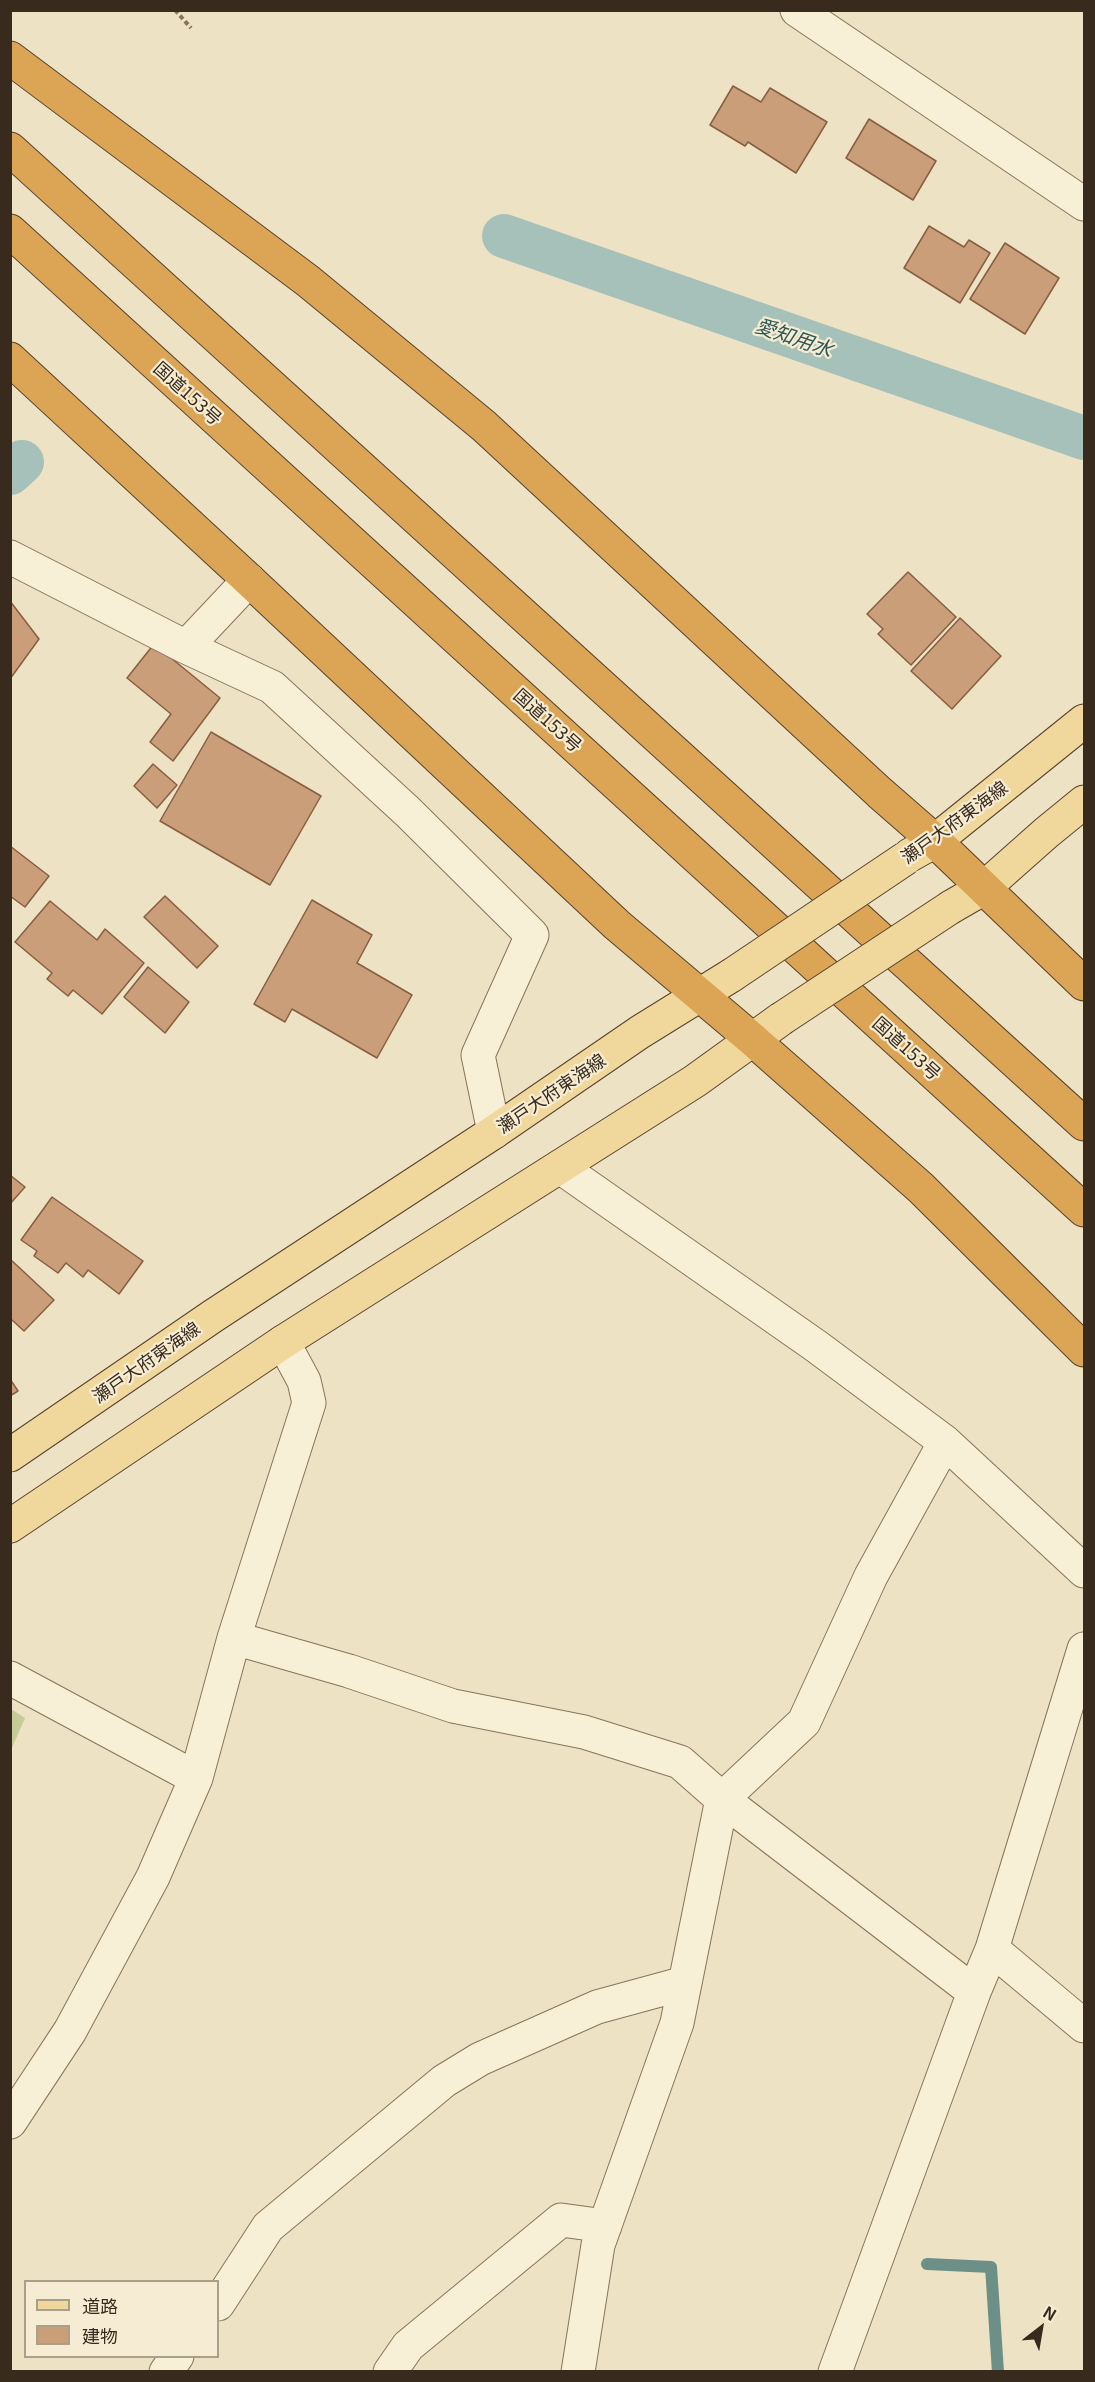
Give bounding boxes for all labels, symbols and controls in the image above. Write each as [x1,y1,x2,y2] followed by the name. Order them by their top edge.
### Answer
[752,313,836,361] water label: 愛知用水
[150,357,226,429] street label: 国道153号
[510,684,586,756] street label: 国道153号
[897,776,1011,868] street label: 瀬戸大府東海線
[869,1012,945,1084] street label: 国道153号
[493,1049,609,1137] street label: 瀬戸大府東海線
[88,1317,204,1407] street label: 瀬戸大府東海線
[24,2280,219,2358] legend
[82,2292,118,2318] text: 道路
[1011,2298,1071,2358] north arrow
[1039,2299,1062,2326] text: N
[82,2322,118,2348] text: 建物

